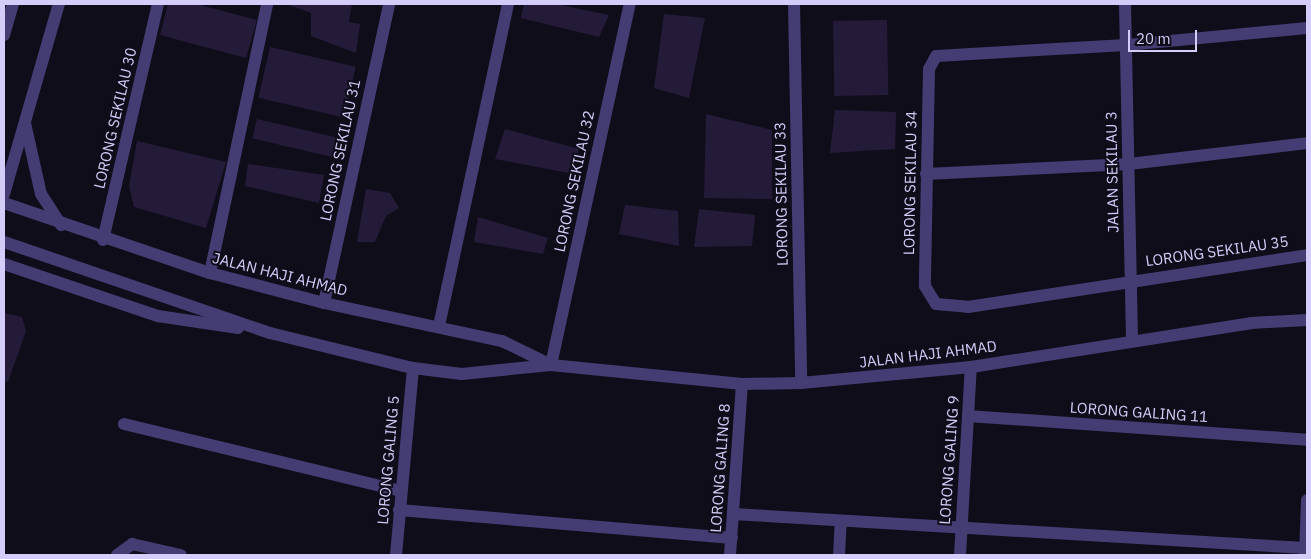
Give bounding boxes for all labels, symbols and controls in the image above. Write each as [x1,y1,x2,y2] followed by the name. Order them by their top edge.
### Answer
[1131,20,1200,52] scale bar
[1136,29,1171,48] text: 20 m
[90,46,140,190] street label: LORONG SEKILAU 30
[316,78,364,222] street label: LORONG SEKILAU 31
[550,109,598,253] street label: LORONG SEKILAU 32
[900,111,920,255] street label: LORONG SEKILAU 34
[1102,111,1122,233] street label: JALAN SEKILAU 3
[771,122,791,266] street label: LORONG SEKILAU 33
[1144,232,1290,270] street label: LORONG SEKILAU 35
[211,249,349,299] street label: JALAN HAJI AHMAD
[858,337,998,371] street label: JALAN HAJI AHMAD
[373,395,403,525] street label: LORONG GALING 5
[936,395,962,525] street label: LORONG GALING 9
[1069,398,1209,426] street label: LORONG GALING 11
[707,403,733,533] street label: LORONG GALING 8

